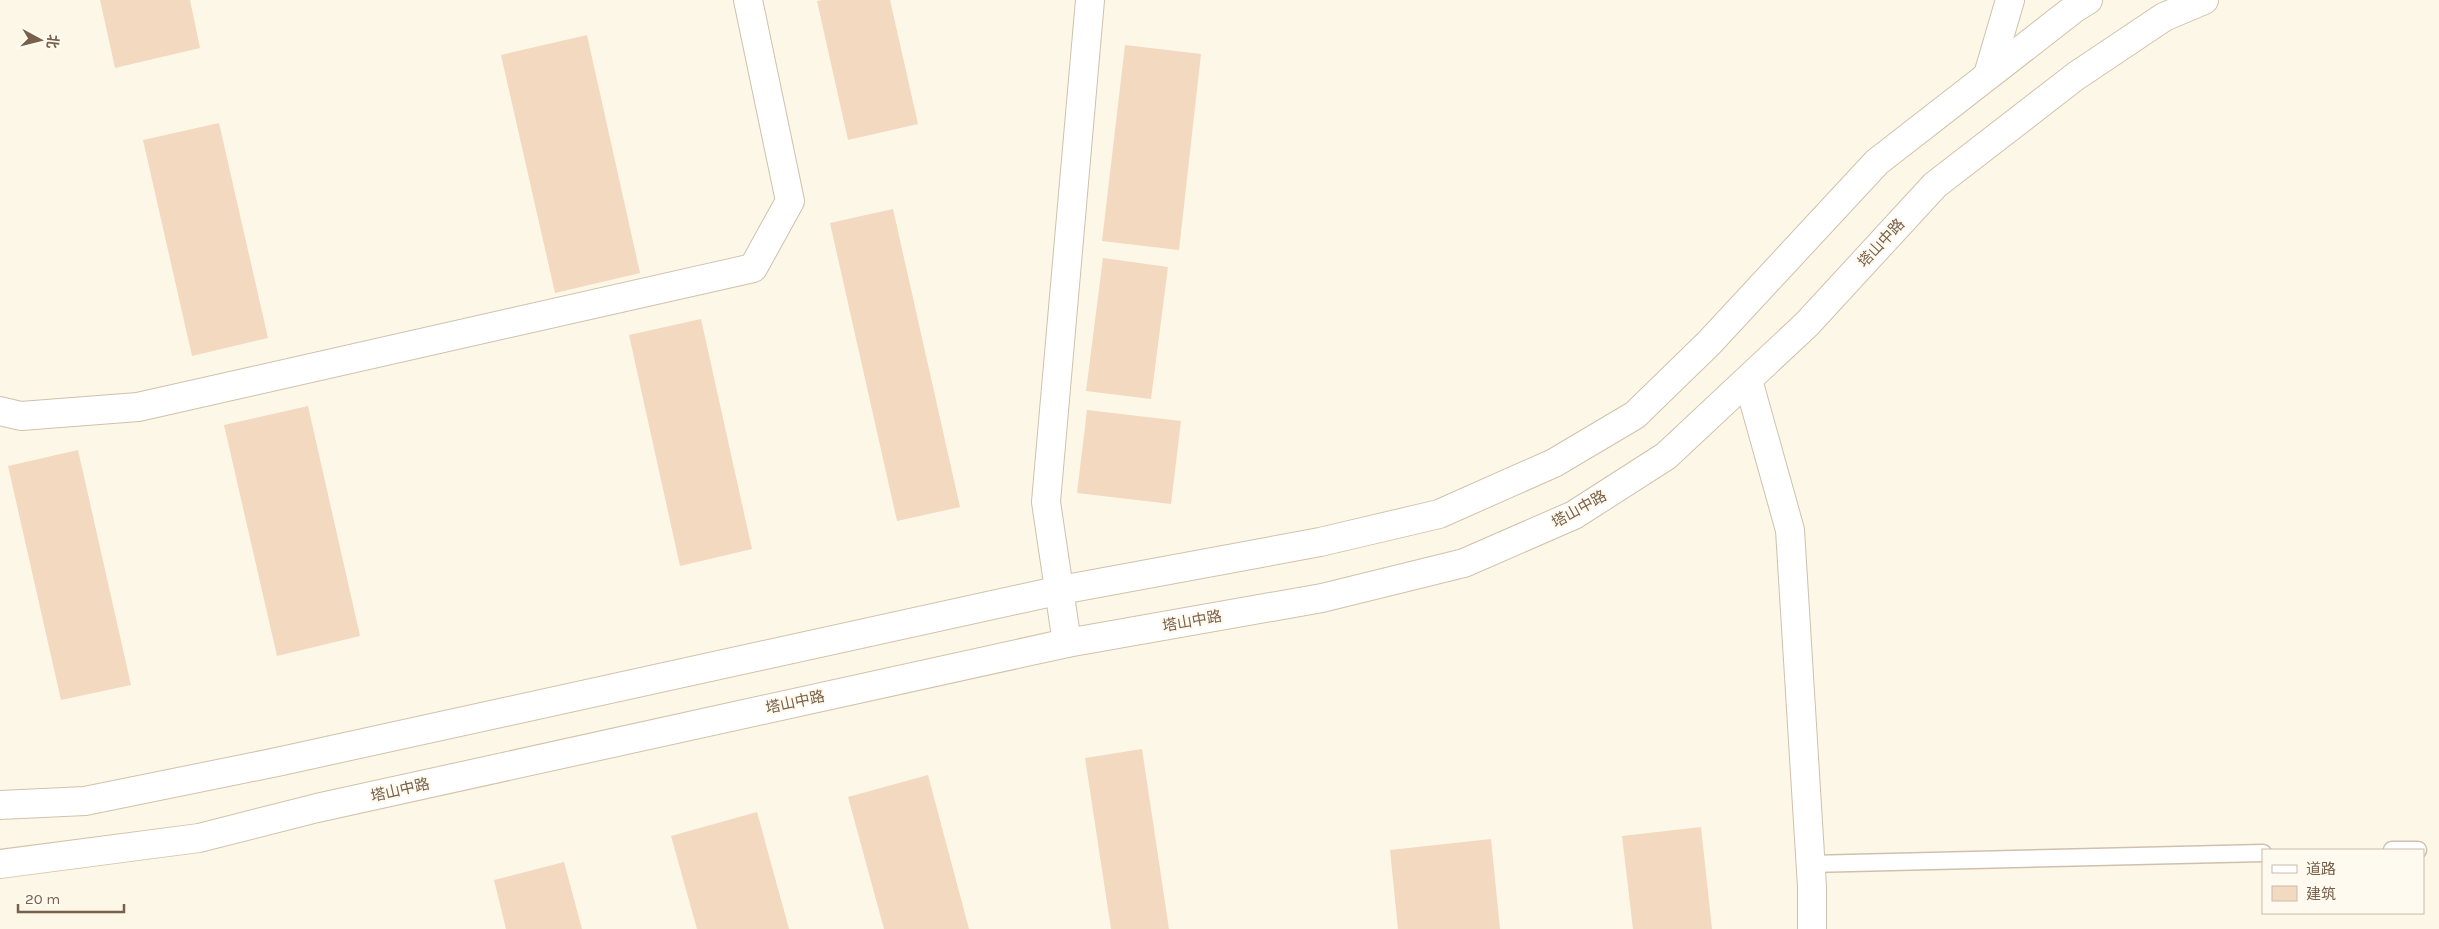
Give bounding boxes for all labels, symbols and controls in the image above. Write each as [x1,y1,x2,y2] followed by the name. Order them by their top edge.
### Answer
[15,15,65,65] north arrow
[43,34,62,50] text: 北
[1854,215,1908,271] street label: 塔山中路
[1548,487,1610,531] street label: 塔山中路
[1161,607,1223,635] street label: 塔山中路
[764,687,826,717] street label: 塔山中路
[369,774,431,806] street label: 塔山中路
[2262,849,2424,914] legend
[2306,860,2336,878] text: 道路
[18,882,124,914] scale bar
[2306,885,2336,903] text: 建筑
[25,890,60,908] text: 20 m

